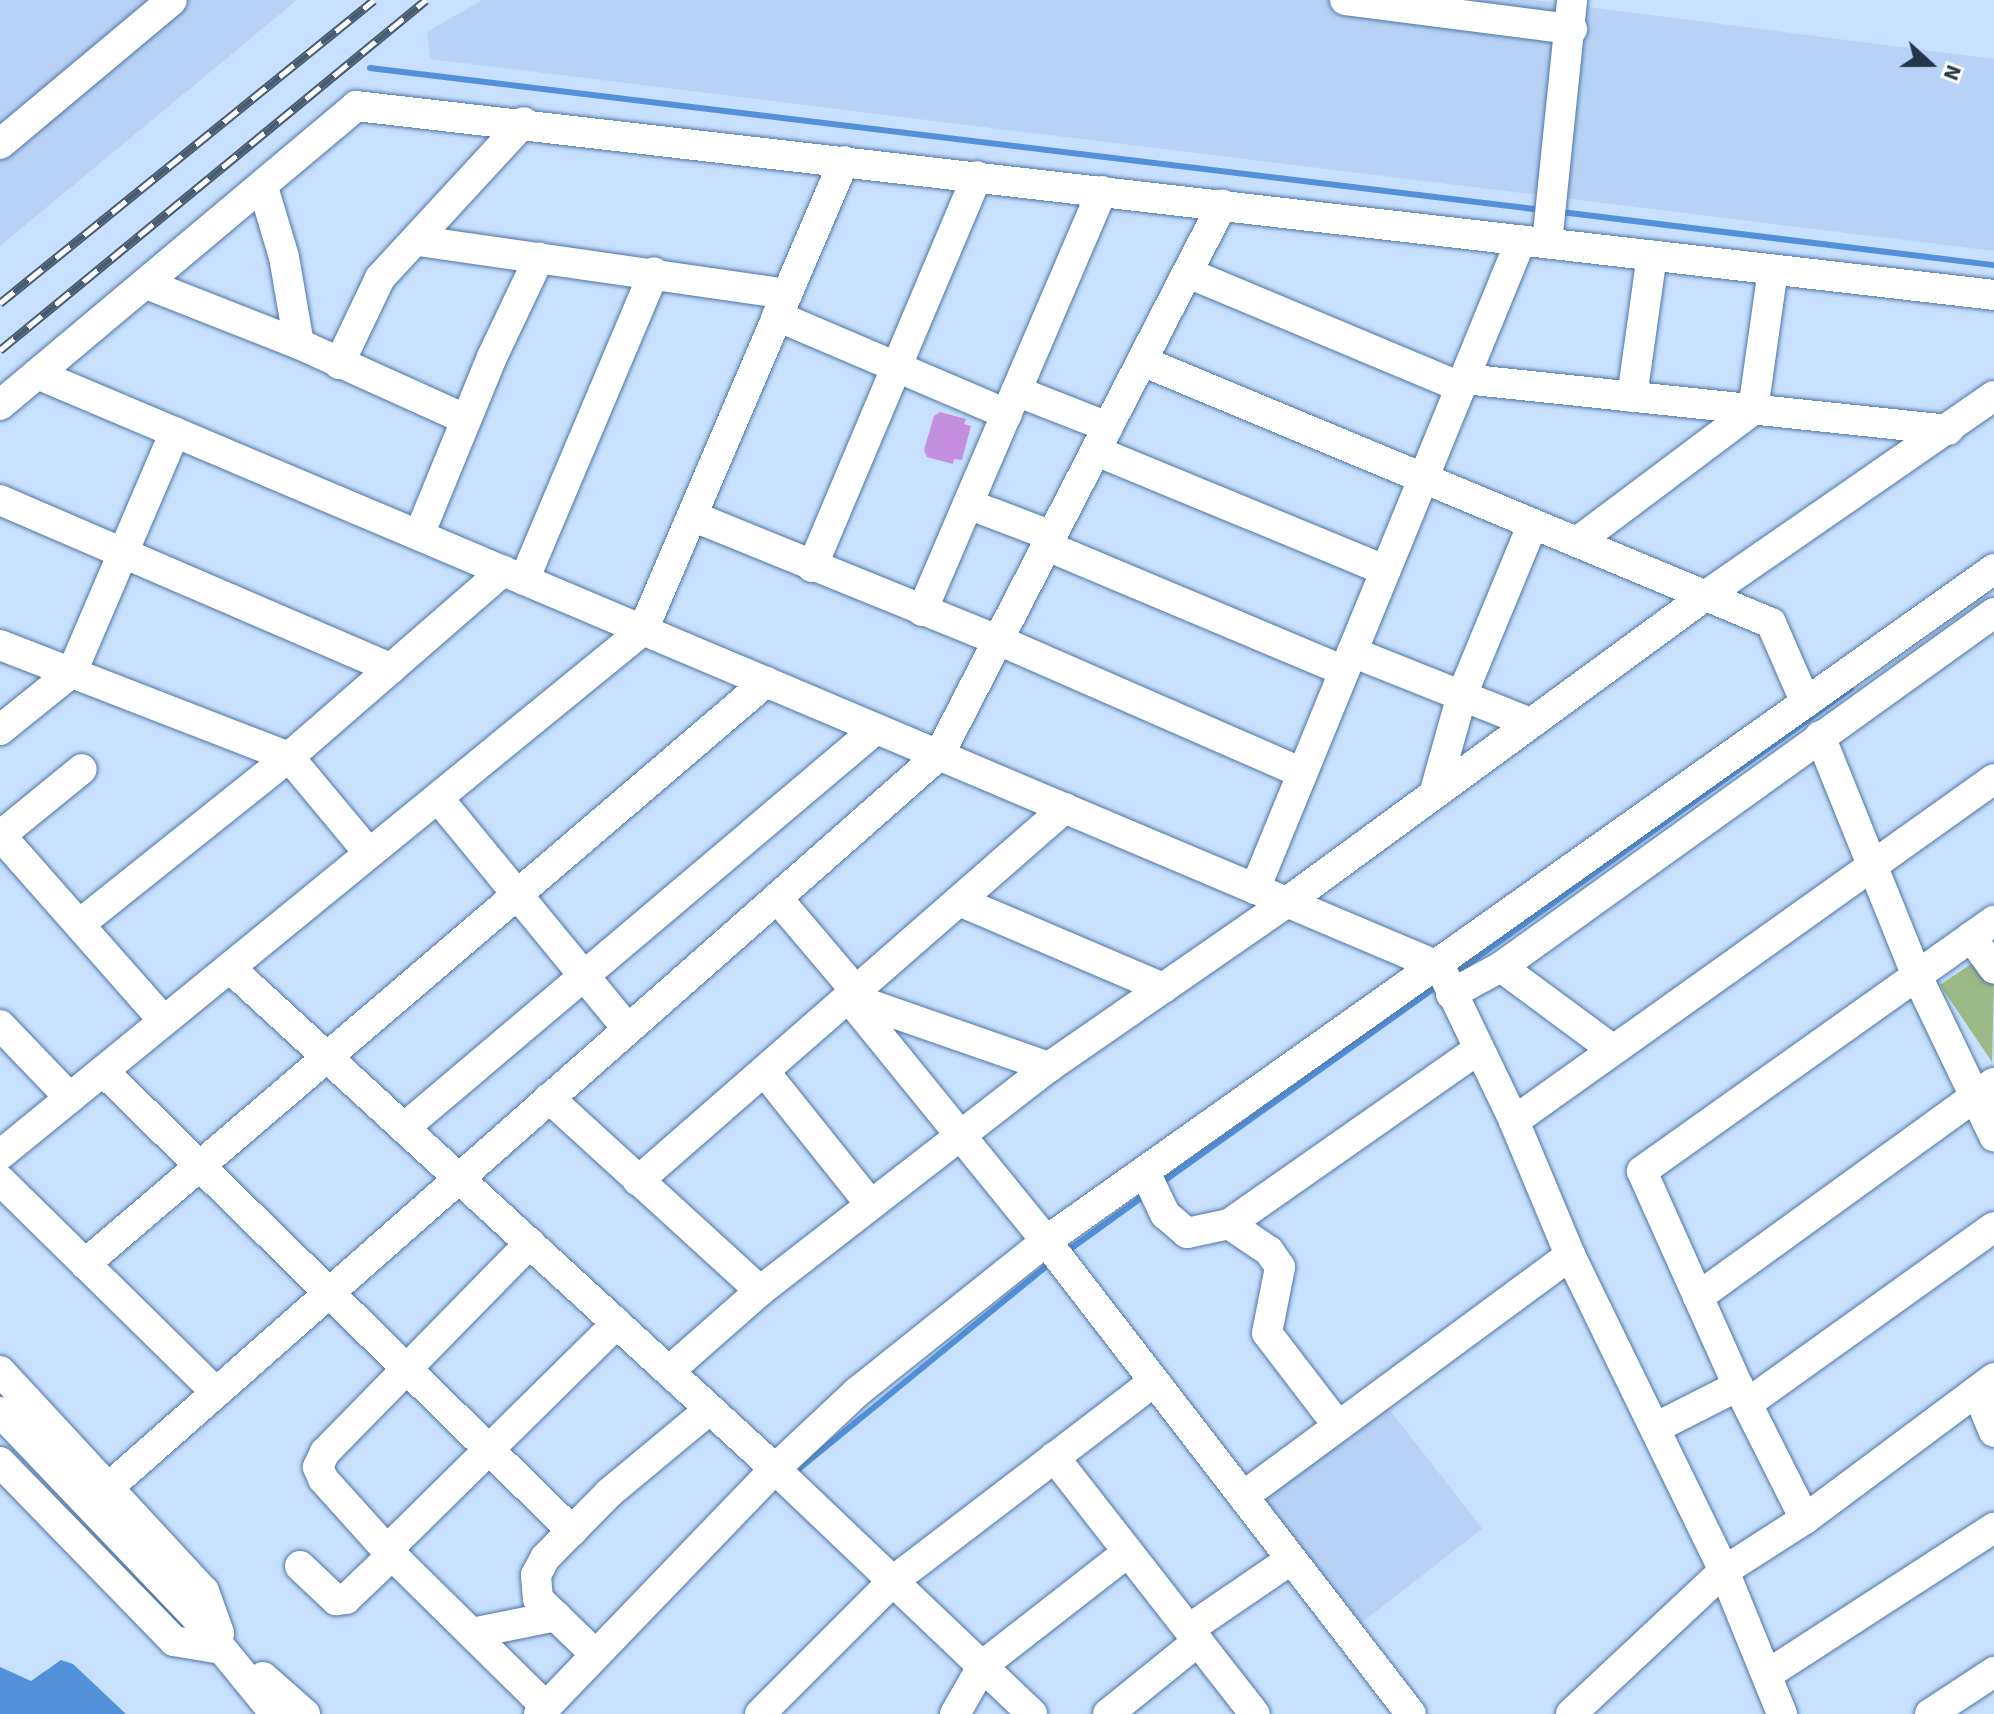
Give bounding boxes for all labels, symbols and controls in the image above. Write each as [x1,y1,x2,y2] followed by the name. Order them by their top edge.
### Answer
[1890,24,1970,104] north arrow
[1935,60,1970,85] text: N

